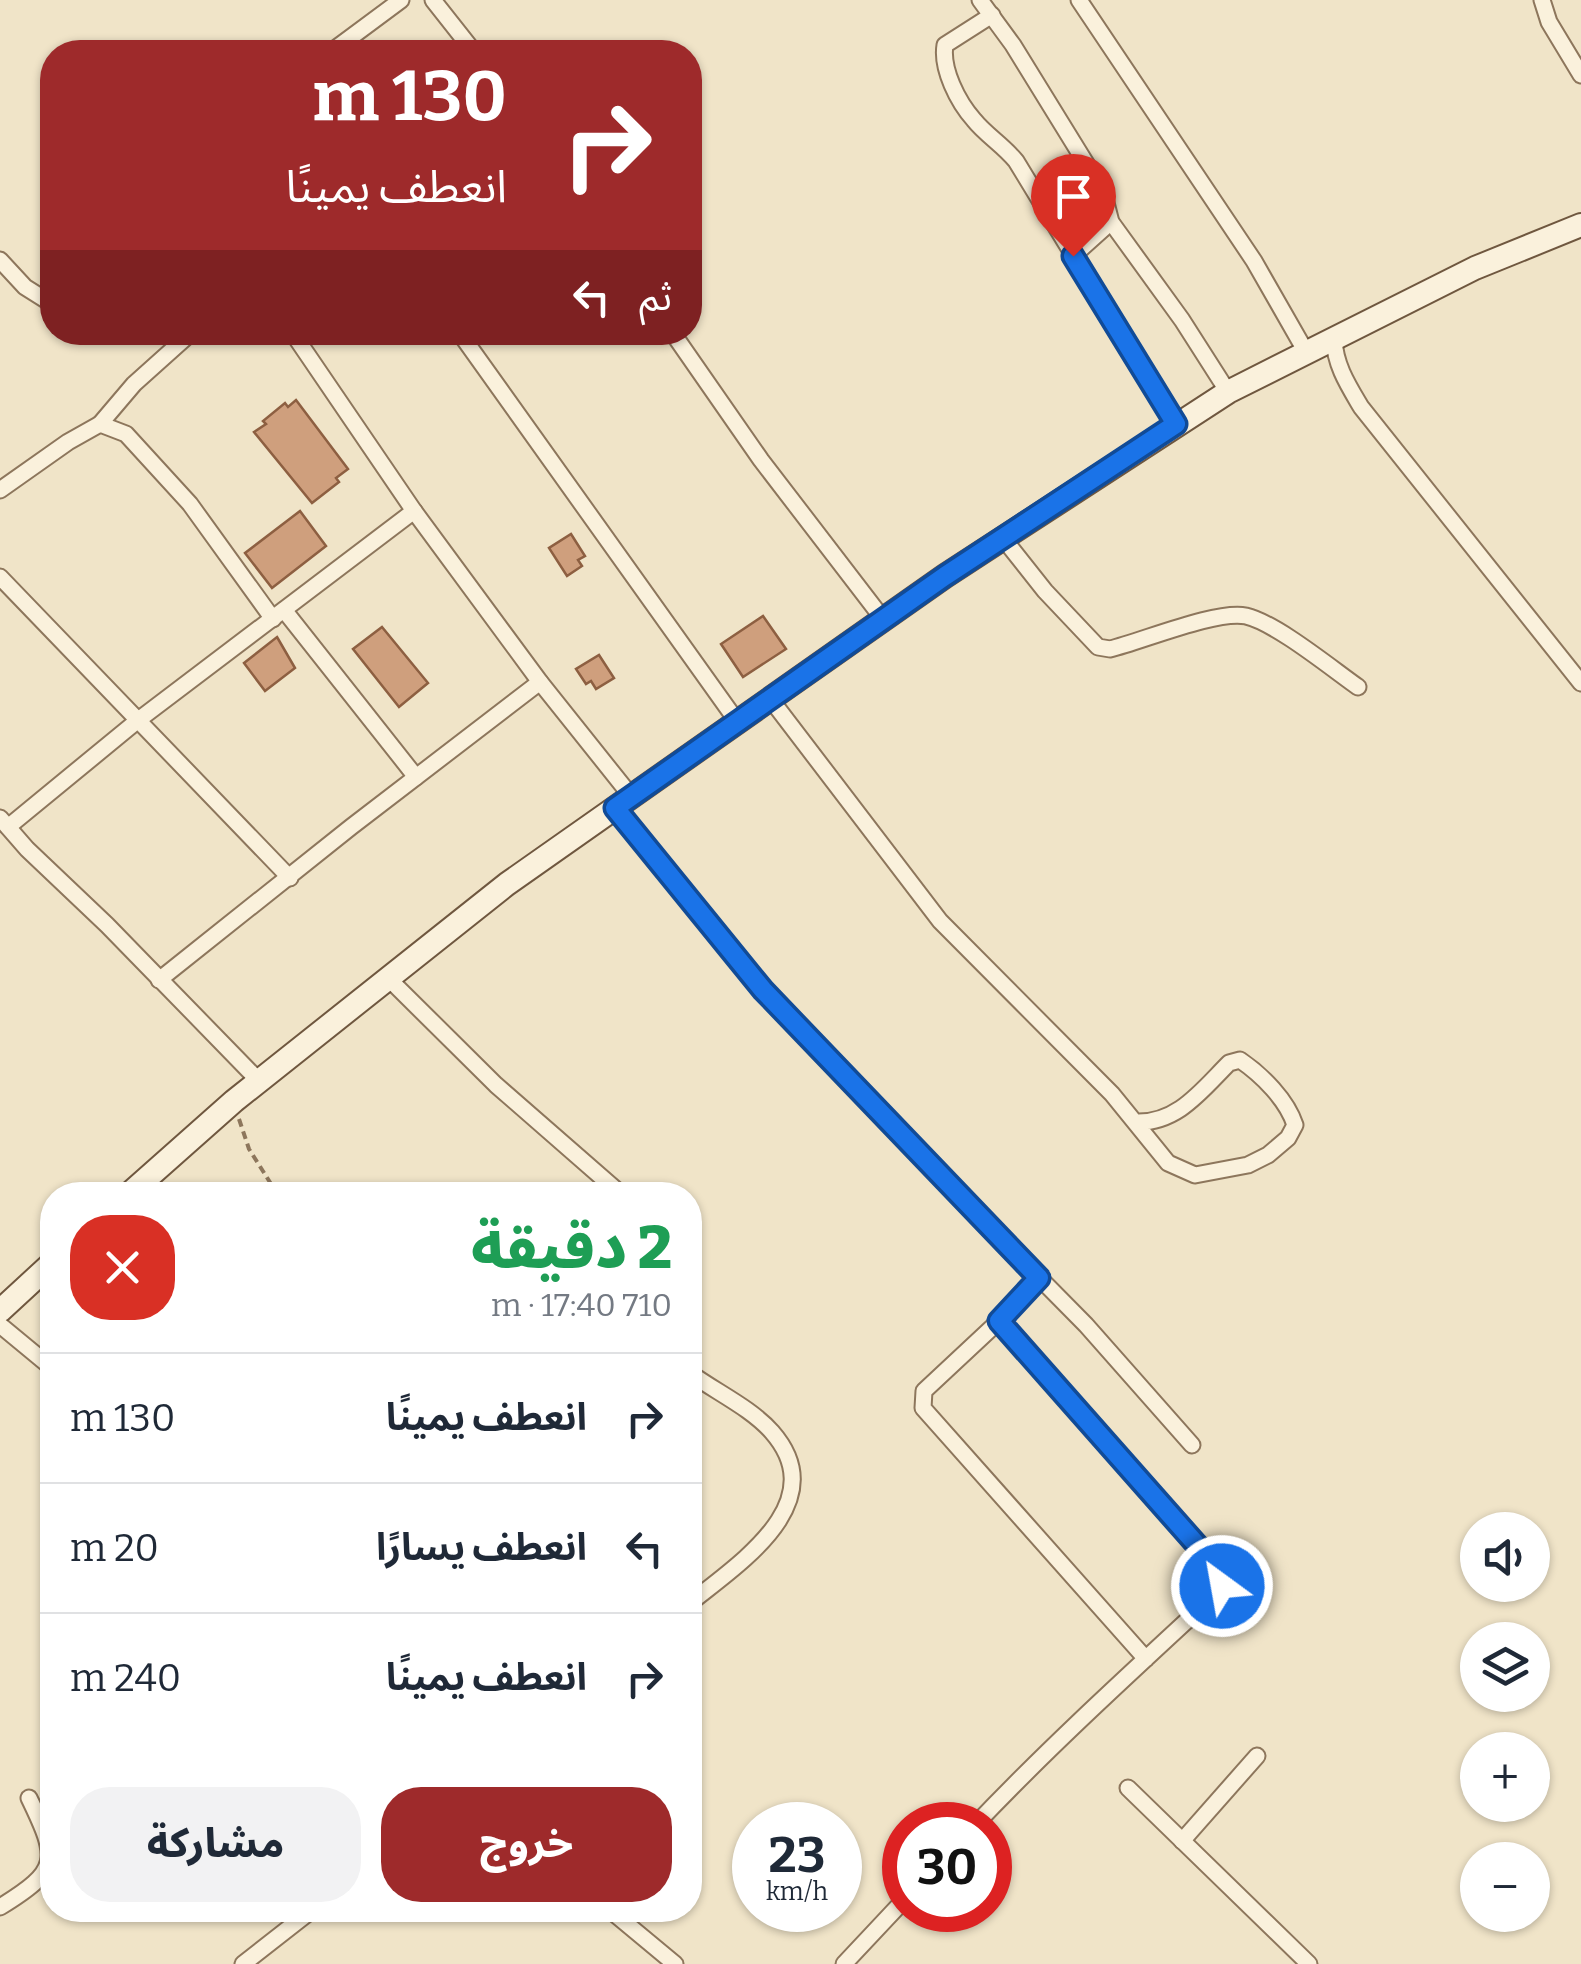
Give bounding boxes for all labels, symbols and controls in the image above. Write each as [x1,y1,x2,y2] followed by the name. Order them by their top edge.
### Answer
[313,55,507,139] text: 130 m
[542,80,672,210] icon: right
[1031,154,1116,257] pin
[286,160,507,214] text: انعطف يمينًا
[1046,169,1101,224] icon: arrive
[564,270,619,325] icon: left
[639,274,672,320] text: ثم
[471,1212,672,1284] text: 2 دقيقة
[70,1215,175,1320] button: close
[491,1286,672,1324] text: 710 m · 17:40
[617,1391,672,1446] icon: right
[386,1394,587,1440] text: انعطف يمينًا
[70,1395,175,1441] text: 130 m
[1460,1512,1550,1932] map controls
[1460,1512,1550,1602] button: sound
[617,1521,672,1576] icon: left
[376,1524,587,1570] text: انعطف يسارًا
[70,1525,159,1571] text: 20 m
[1170,1534,1274,1638] position arrow
[1460,1622,1550,1712] button: layers
[617,1651,672,1706] icon: right
[386,1654,587,1700] text: انعطف يمينًا
[70,1655,181,1701] text: 240 m
[1460,1732,1550,1822] button: +
[70,1787,361,1902] button: مشاركة
[381,1787,672,1902] button: خروج
[882,1802,1012,1932] speed limit sign: 30
[769,1825,825,1885] text: 23
[1460,1842,1550,1932] button: −
[766,1877,828,1907] text: km/h

